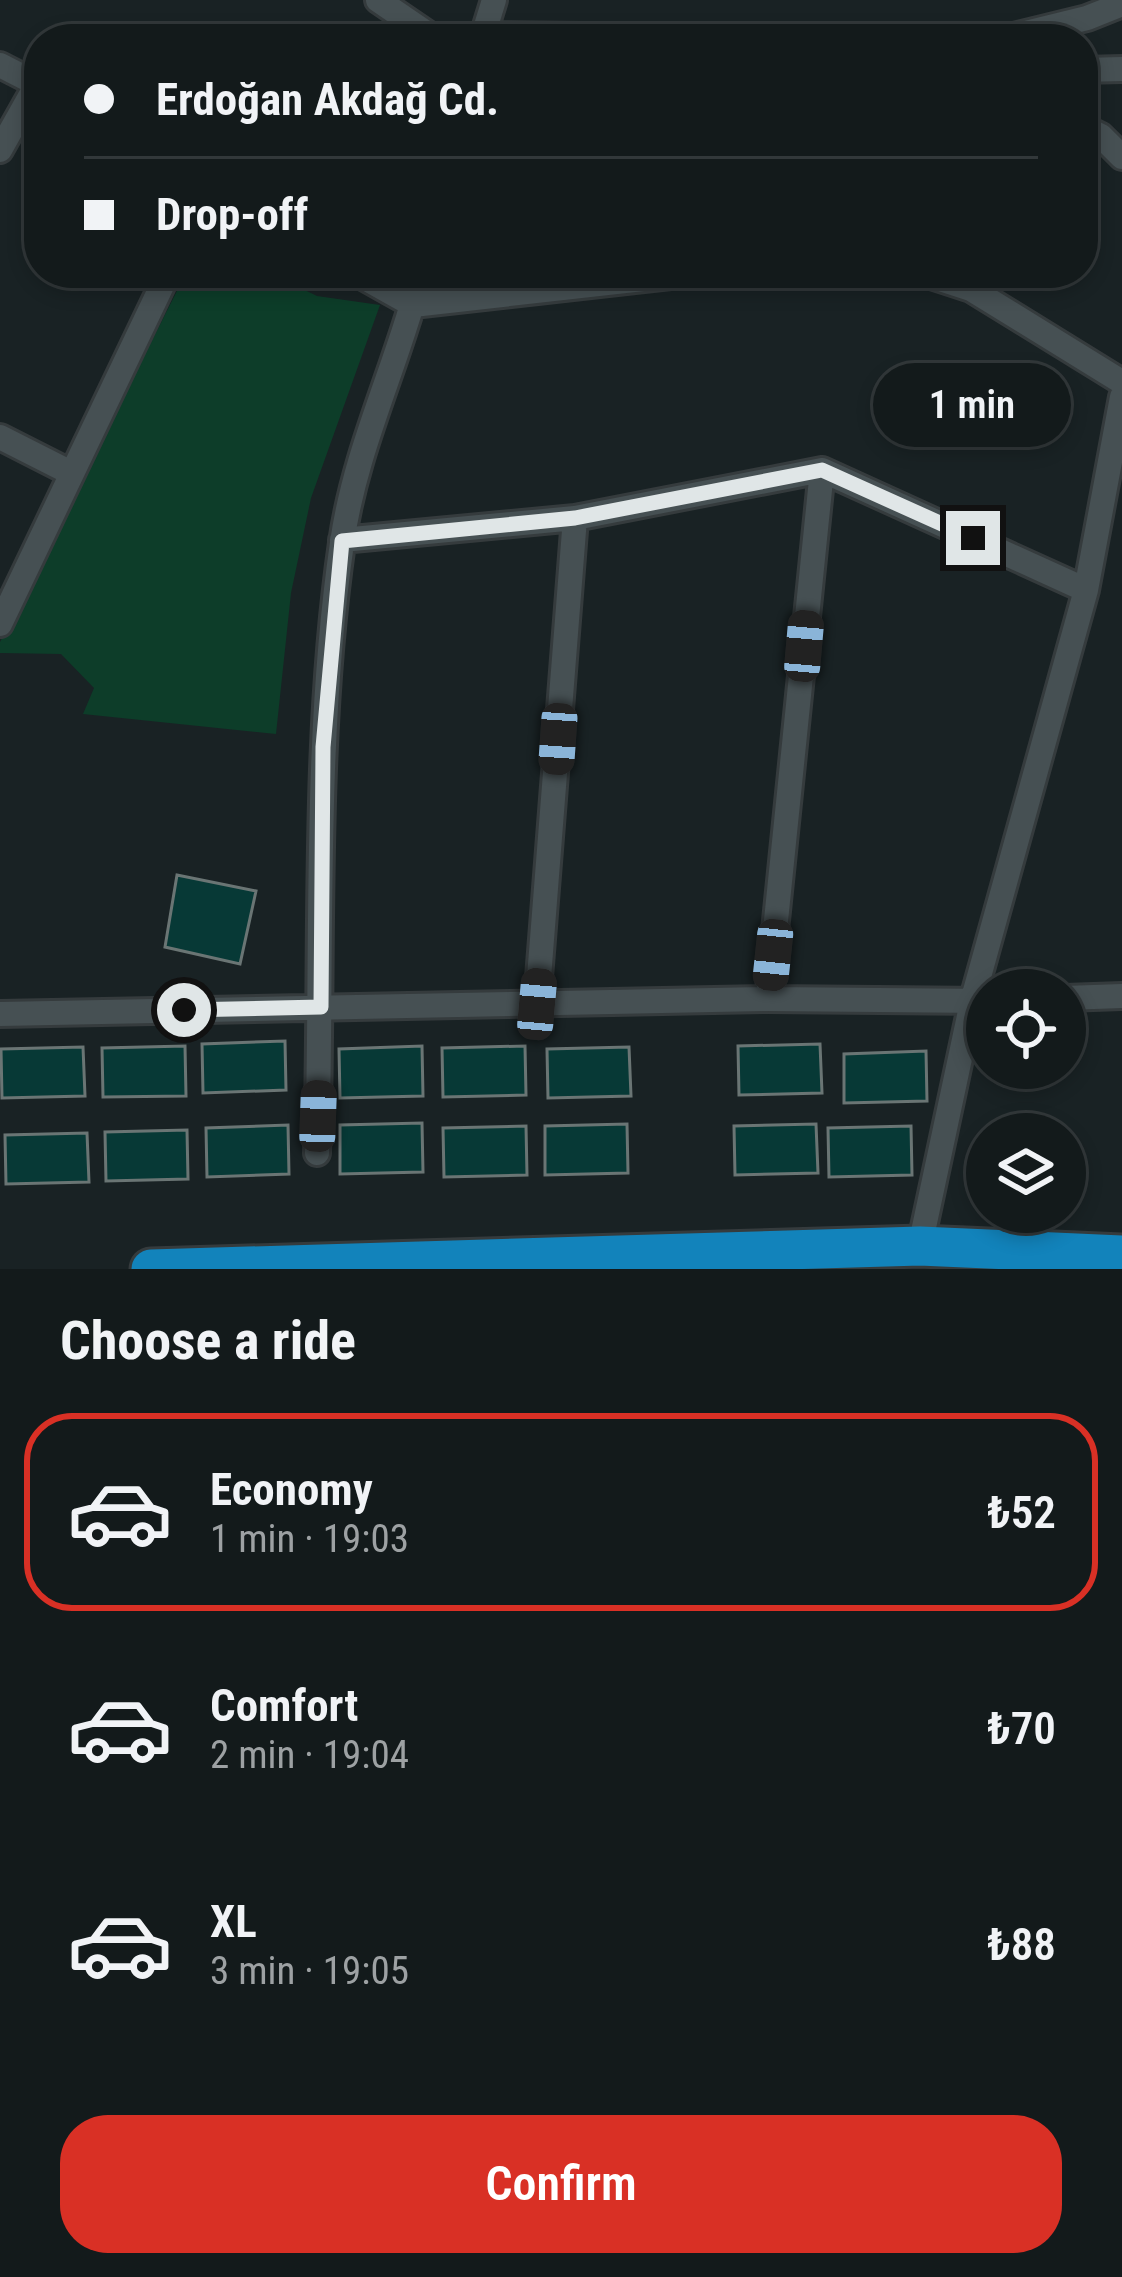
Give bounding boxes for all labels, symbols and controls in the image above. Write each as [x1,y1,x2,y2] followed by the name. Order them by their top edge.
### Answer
[156,73,499,126] text: Erdoğan Akdağ Cd.
[156,188,308,241] text: Drop-off
[874,364,1072,448] callout: 1 min
[929,382,1015,428] text: 1 min
[946,511,1000,565] route end
[783,609,825,683] car
[538,702,578,776] car
[751,917,795,993] car
[516,967,558,1041] car
[966,969,1086,1233] map controls
[966,969,1086,1089] button: locate
[157,983,211,1037] route start
[299,1079,337,1153] car
[966,1113,1086,1233] button: layers
[60,1309,356,1372] text: Choose a ride
[66,1458,174,1566] icon: car
[210,1463,373,1516] text: Economy
[987,1486,1056,1539] text: ₺52
[210,1516,409,1562] text: 1 min · 19:03
[66,1674,174,1782] icon: car
[210,1679,358,1732] text: Comfort
[987,1702,1056,1755] text: ₺70
[210,1732,409,1778] text: 2 min · 19:04
[66,1890,174,1998] icon: car
[210,1895,257,1948] text: XL
[987,1918,1056,1971] text: ₺88
[210,1948,409,1994] text: 3 min · 19:05
[60,2115,1062,2253] button: Confirm

